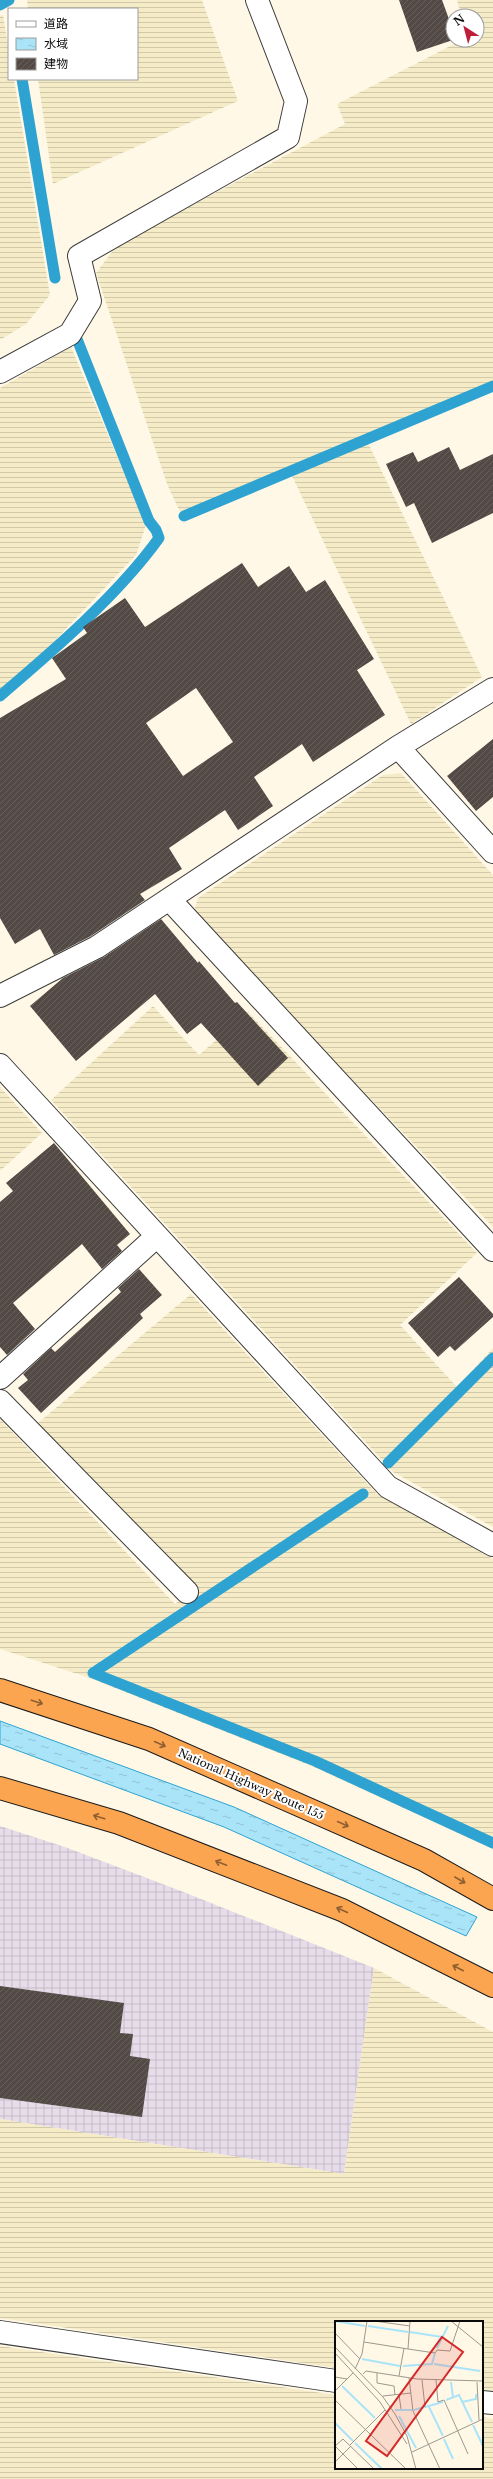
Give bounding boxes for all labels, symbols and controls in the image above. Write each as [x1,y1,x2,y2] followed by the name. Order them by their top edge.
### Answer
[8,8,138,80] legend
[445,8,485,48] north arrow
[451,11,468,29] text: N
[44,16,68,31] text: 道路
[44,36,68,51] text: 水域
[44,56,68,71] text: 建物
[30,1699,43,1706] one-way arrow
[154,1740,166,1748] one-way arrow
[176,1745,326,1823] street label: National Highway Route 155
[93,1813,106,1820] one-way arrow
[337,1821,349,1828] one-way arrow
[215,1858,227,1866] one-way arrow
[454,1877,466,1885] one-way arrow
[336,1906,348,1913] one-way arrow
[452,1964,464,1971] one-way arrow
[335,2321,483,2469] inset map

